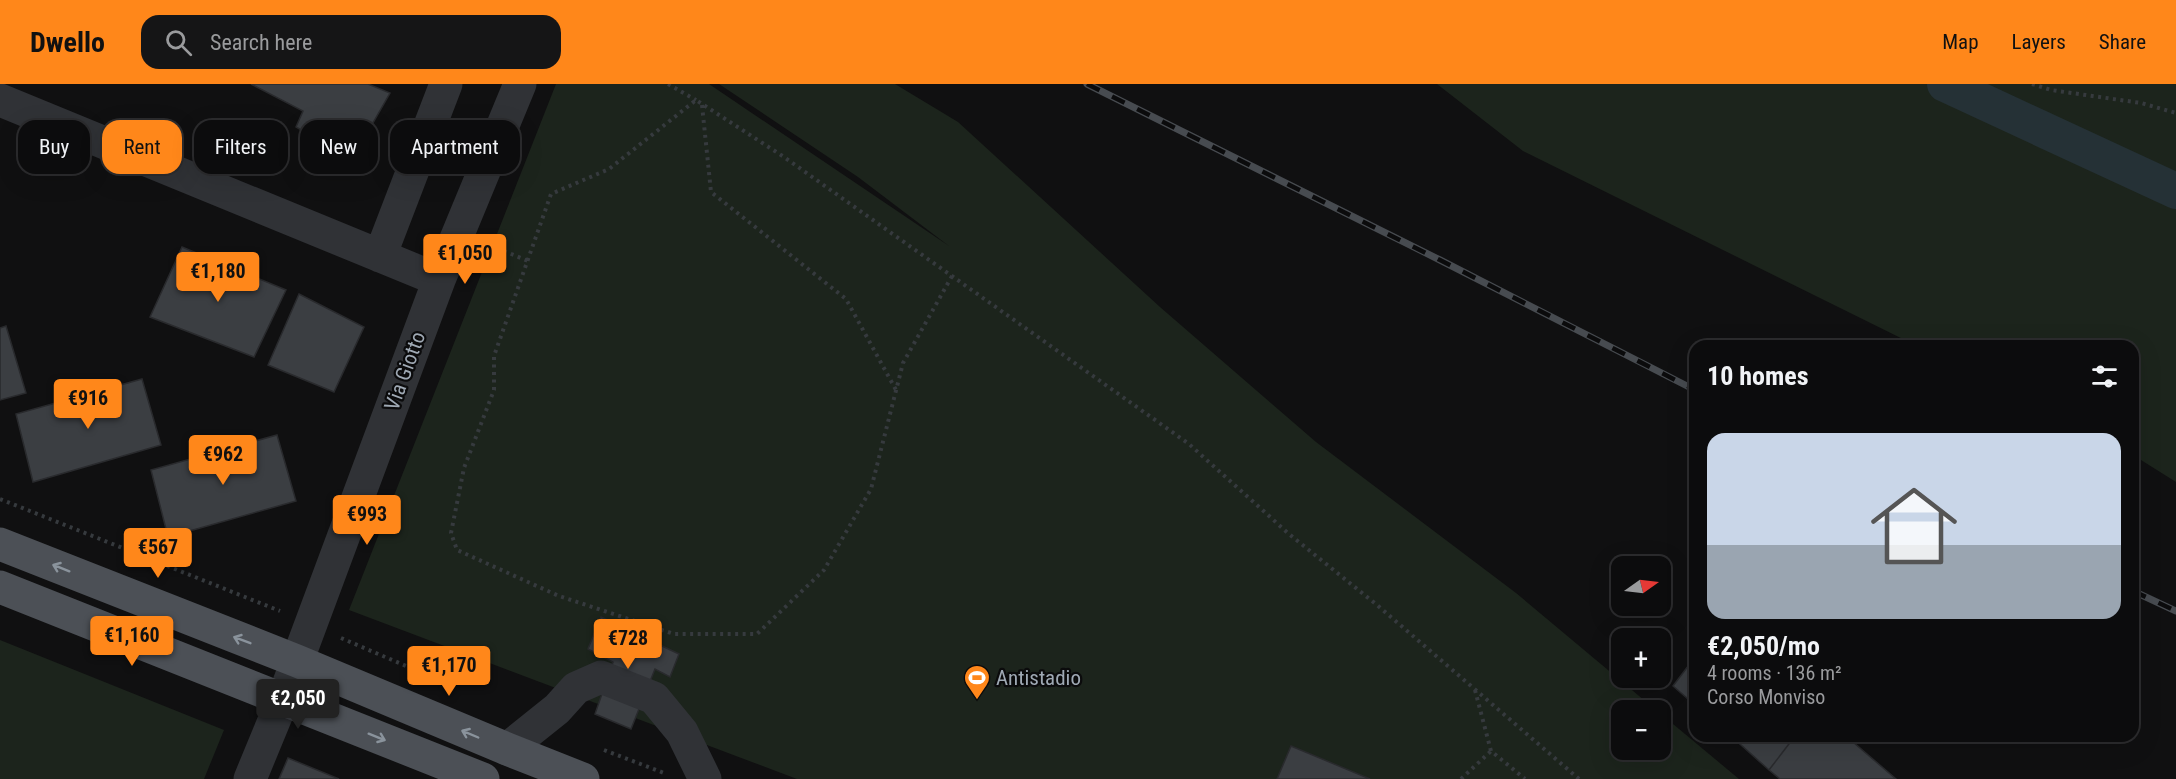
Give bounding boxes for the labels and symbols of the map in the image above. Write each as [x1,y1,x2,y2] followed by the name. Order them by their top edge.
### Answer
[416,234,514,285] pin: €1,050
[169,252,267,303] pin: €1,180
[380,328,430,414] street label: Via Giotto
[52,379,124,430] pin: €916
[187,435,259,486] pin: €962
[331,495,403,546] pin: €993
[122,528,194,579] pin: €567
[1611,556,1671,616] north arrow
[52,562,71,573] one-way arrow
[83,616,181,667] pin: €1,160
[592,619,664,670] pin: €728
[233,634,252,645] one-way arrow
[400,646,498,697] pin: €1,170
[962,663,992,701] sports icon: Antistadio
[996,666,1081,690] place label: Antistadio
[249,679,347,730] pin: €2,050
[461,728,480,739] one-way arrow
[367,732,386,743] one-way arrow

